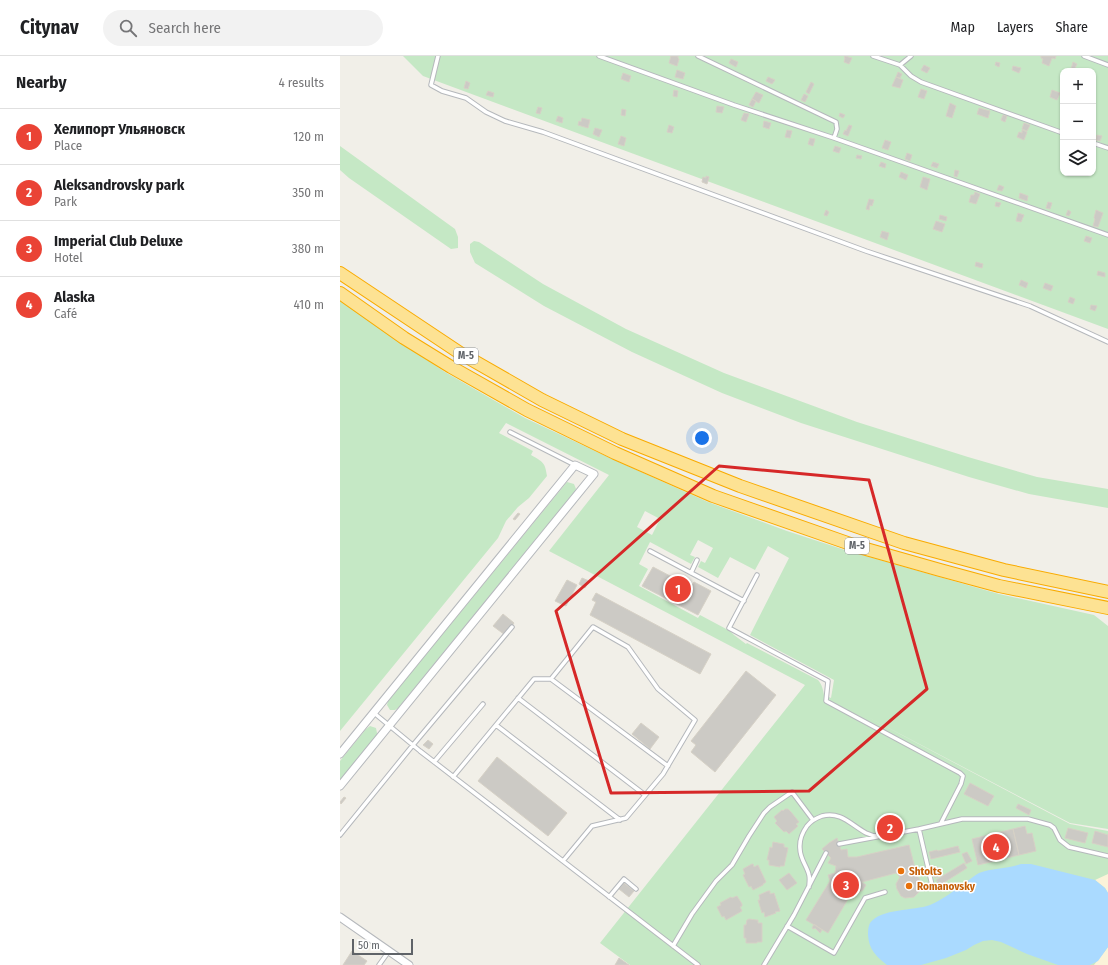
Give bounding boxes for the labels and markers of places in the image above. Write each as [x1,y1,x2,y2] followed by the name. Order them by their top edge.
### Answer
[665,574,691,604] pin: 1
[877,813,903,843] pin: 2
[983,832,1009,862] pin: 4
[909,865,942,878] place label: Shtolts
[896,866,906,876] marker: Shtolts
[833,870,859,900] pin: 3
[917,880,976,893] place label: Romanovsky
[904,881,914,891] marker: Romanovsky

